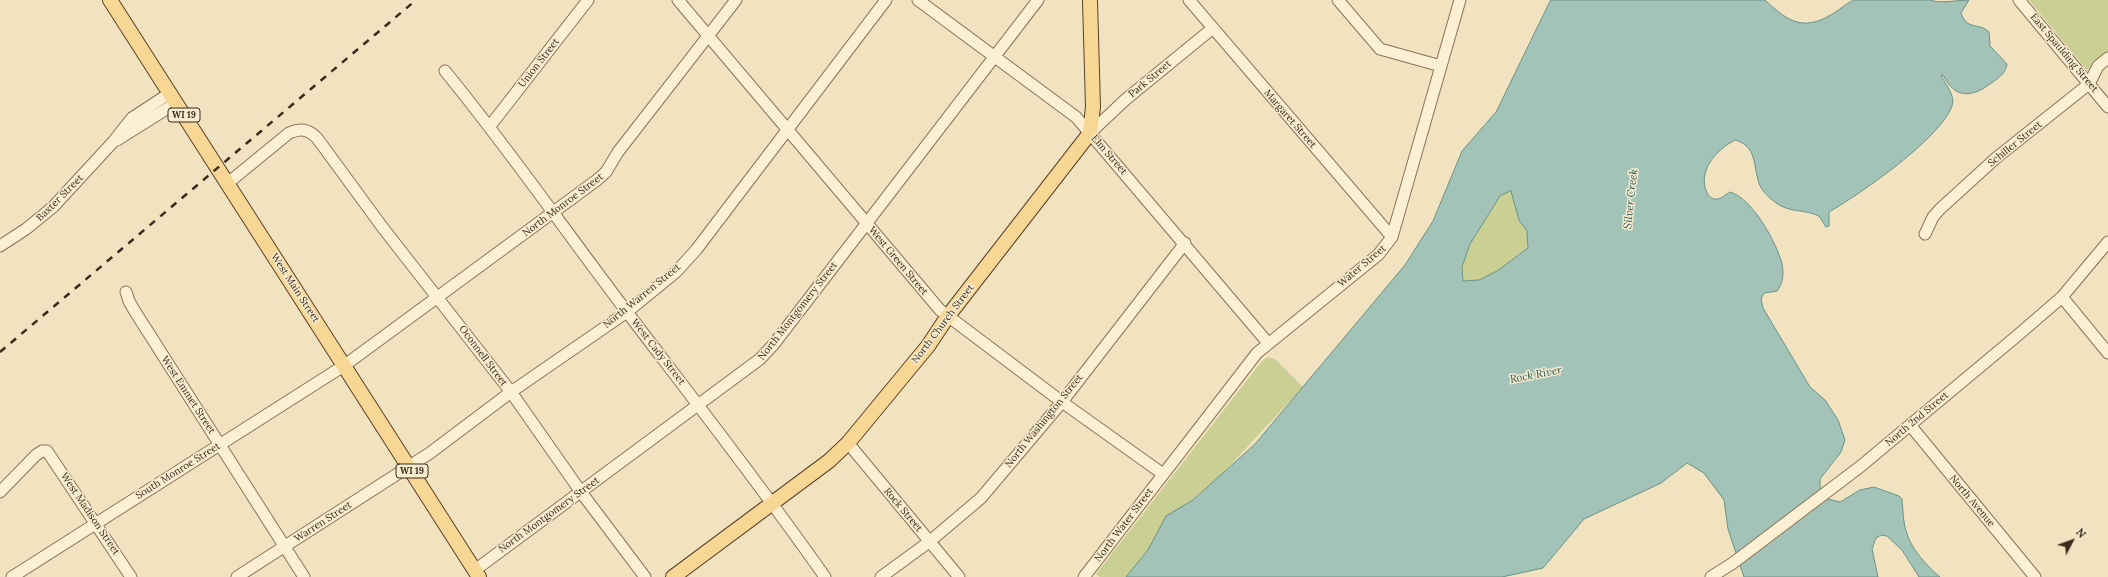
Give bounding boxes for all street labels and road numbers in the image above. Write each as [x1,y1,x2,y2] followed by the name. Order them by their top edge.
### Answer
[2028,11,2100,95] street label: East Spaulding Street
[516,36,562,90] street label: Union Street
[1126,58,1174,100] street label: Park Street
[1261,87,1319,151] street label: Margaret Street
[168,108,200,122] road number: WI 19
[1986,119,2044,169] street label: Schiller Street
[1088,133,1130,177] street label: Elm Street
[520,171,606,239] street label: North Monroe Street
[34,172,86,224] street label: Baxter Street
[866,224,930,298] street label: West Green Street
[1335,242,1389,290] street label: Water Street
[268,251,322,325] street label: West Main Street
[756,259,840,363] street label: North Montgomery Street
[601,261,683,331] street label: North Warren Street
[909,282,977,366] street label: North Church Street
[629,317,687,387] street label: West Cady Street
[456,323,510,389] street label: Oconnell Street
[158,354,218,436] street label: West Emmet Street
[1003,372,1085,470] street label: North Washington Street
[1883,389,1951,449] street label: North 2nd Street
[133,440,223,502] street label: South Monroe Street
[396,464,428,478] road number: WI 19
[58,471,122,557] street label: West Madison Street
[1947,473,1997,529] street label: North Avenue
[496,474,602,556] street label: North Montgomery Street
[881,486,925,534] street label: Rock Street
[1092,486,1156,564] street label: North Water Street
[292,499,354,545] street label: Warren Street

